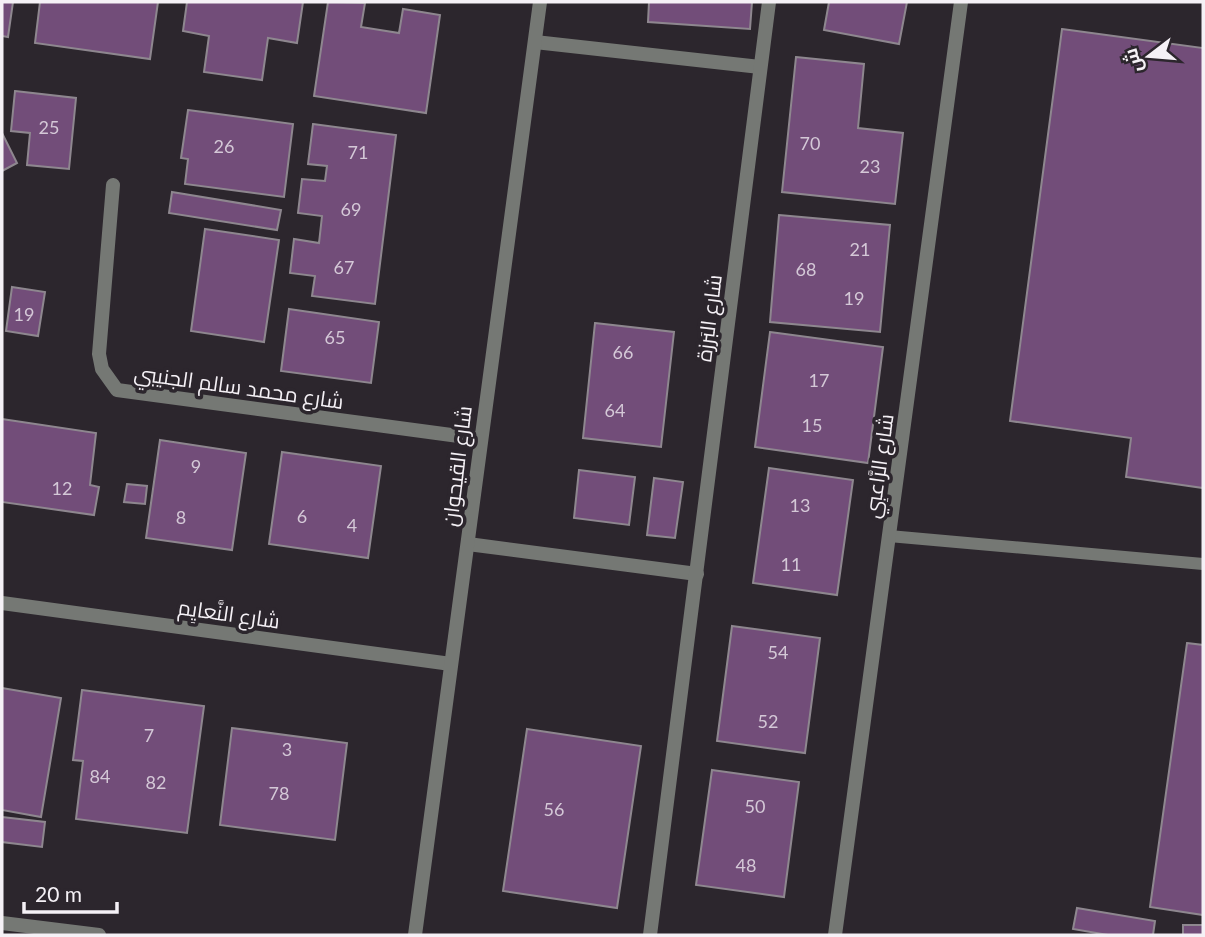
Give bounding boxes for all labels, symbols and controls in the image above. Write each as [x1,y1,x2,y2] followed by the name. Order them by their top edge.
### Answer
[1114,21,1184,91] north arrow
[1118,46,1148,76] text: ش
[39,116,59,138] house number: 25
[800,132,820,154] house number: 70
[214,135,234,157] house number: 26
[348,141,368,163] house number: 71
[860,155,880,177] house number: 23
[341,198,361,220] house number: 69
[850,238,870,260] house number: 21
[334,256,354,278] house number: 67
[796,258,816,280] house number: 68
[690,273,729,363] street label: شارع البَرزة
[844,287,864,309] house number: 19
[14,303,34,325] house number: 19
[325,326,345,348] house number: 65
[613,341,633,363] house number: 66
[132,359,345,418] street label: شارع محمد سالم الجنيبي
[809,369,829,391] house number: 17
[605,399,625,421] house number: 64
[436,404,479,528] street label: شارع القيحوان
[858,412,903,521] street label: شارع الرَّاعبِي
[802,414,822,436] house number: 15
[191,455,201,477] house number: 9
[52,477,72,499] house number: 12
[790,494,810,516] house number: 13
[297,505,307,527] house number: 6
[176,506,186,528] house number: 8
[347,514,357,536] house number: 4
[781,553,801,575] house number: 11
[176,593,282,635] street label: شارع النَّعايِم
[768,641,788,663] house number: 54
[758,710,778,732] house number: 52
[144,724,154,746] house number: 7
[282,738,292,760] house number: 3
[90,765,110,787] house number: 84
[146,771,166,793] house number: 82
[269,782,289,804] house number: 78
[745,795,765,817] house number: 50
[544,798,564,820] house number: 56
[736,854,756,876] house number: 48
[24,870,117,914] scale bar
[35,881,82,906] text: 20 m

